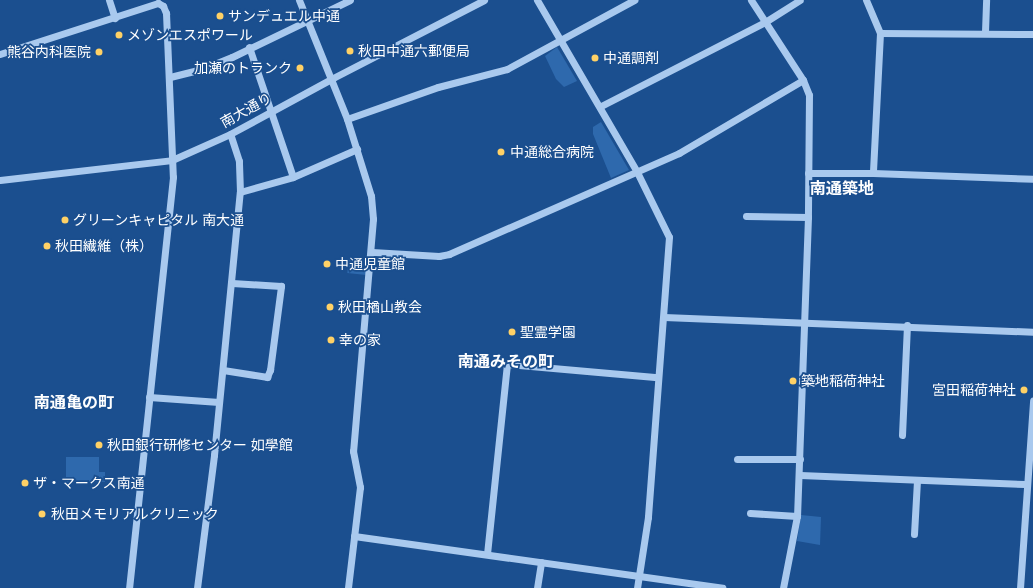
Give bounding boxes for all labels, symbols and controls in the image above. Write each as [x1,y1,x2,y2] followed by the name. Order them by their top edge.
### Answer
[228,8,340,24] place label: サンデュエル中通
[215,11,225,21] marker: サンデュエル中通
[127,27,253,43] place label: メゾンエスポワール
[114,30,124,40] marker: メゾンエスポワール
[358,43,470,59] place label: 秋田中通六郵便局
[7,44,91,60] place label: 熊谷内科医院
[345,46,355,56] marker: 秋田中通六郵便局
[94,47,104,57] marker: 熊谷内科医院
[603,50,659,66] place label: 中通調剤
[590,53,600,63] marker: 中通調剤
[194,60,292,76] place label: 加瀬のトランク
[295,63,305,73] marker: 加瀬のトランク
[217,89,275,131] street label: 南大通り
[510,144,594,160] place label: 中通総合病院
[495,146,507,158] marker: 中通総合病院
[810,178,874,198] district label: 南通築地
[73,212,245,228] place label: グリーンキャピタル 南大通
[60,215,70,225] marker: グリーンキャピタル 南大通
[55,238,153,254] place label: 秋田繊維（株）
[42,241,52,251] marker: 秋田繊維（株）
[335,256,405,272] place label: 中通児童館
[322,259,332,269] marker: 中通児童館
[338,299,422,315] place label: 秋田楢山教会
[325,302,335,312] marker: 秋田楢山教会
[520,324,576,340] place label: 聖霊学園
[507,327,517,337] marker: 聖霊学園
[339,332,381,348] place label: 幸の家
[326,335,336,345] marker: 幸の家
[458,351,554,371] district label: 南通みその町
[801,373,885,389] place label: 築地稲荷神社
[788,376,798,386] marker: 築地稲荷神社
[932,382,1016,398] place label: 宮田稲荷神社
[1019,385,1029,395] marker: 宮田稲荷神社
[34,392,114,412] district label: 南通亀の町
[107,437,293,453] place label: 秋田銀行研修センター 如學館
[94,440,104,450] marker: 秋田銀行研修センター 如學館
[33,475,145,491] place label: ザ・マークス南通
[20,478,30,488] marker: ザ・マークス南通
[51,506,219,522] place label: 秋田メモリアルクリニック
[36,508,48,520] marker: 秋田メモリアルクリニック

